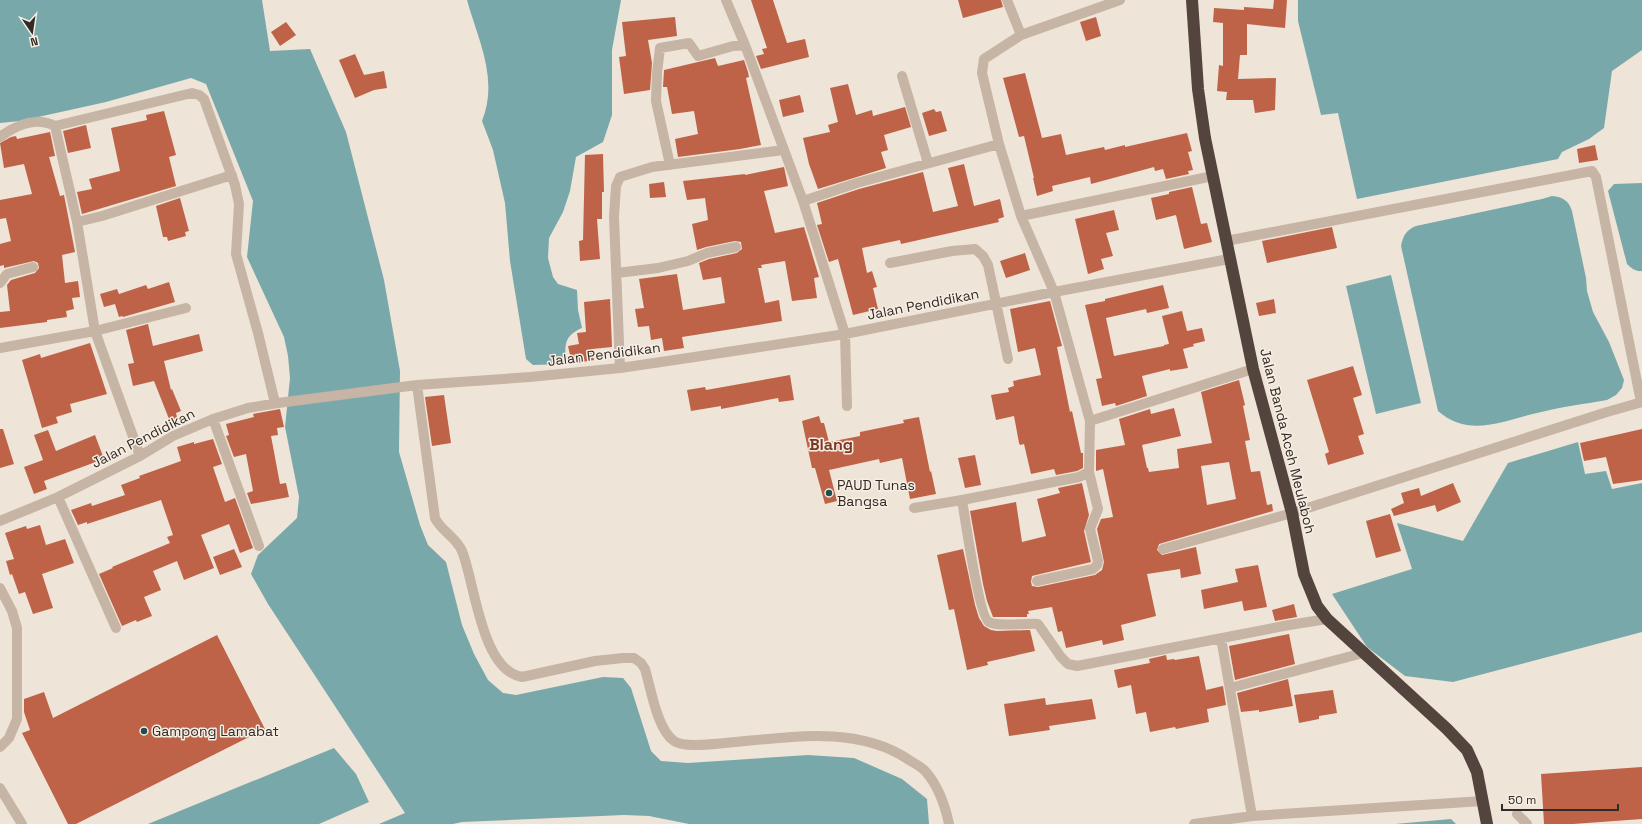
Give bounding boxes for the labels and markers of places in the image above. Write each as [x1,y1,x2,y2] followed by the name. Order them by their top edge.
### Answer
[837,476,915,510] place label: PAUD Tunas Bangsa
[824,488,834,498] marker: PAUD Tunas Bangsa
[152,722,279,740] place label: Gampong Lamabat
[139,726,149,736] marker: Gampong Lamabat

